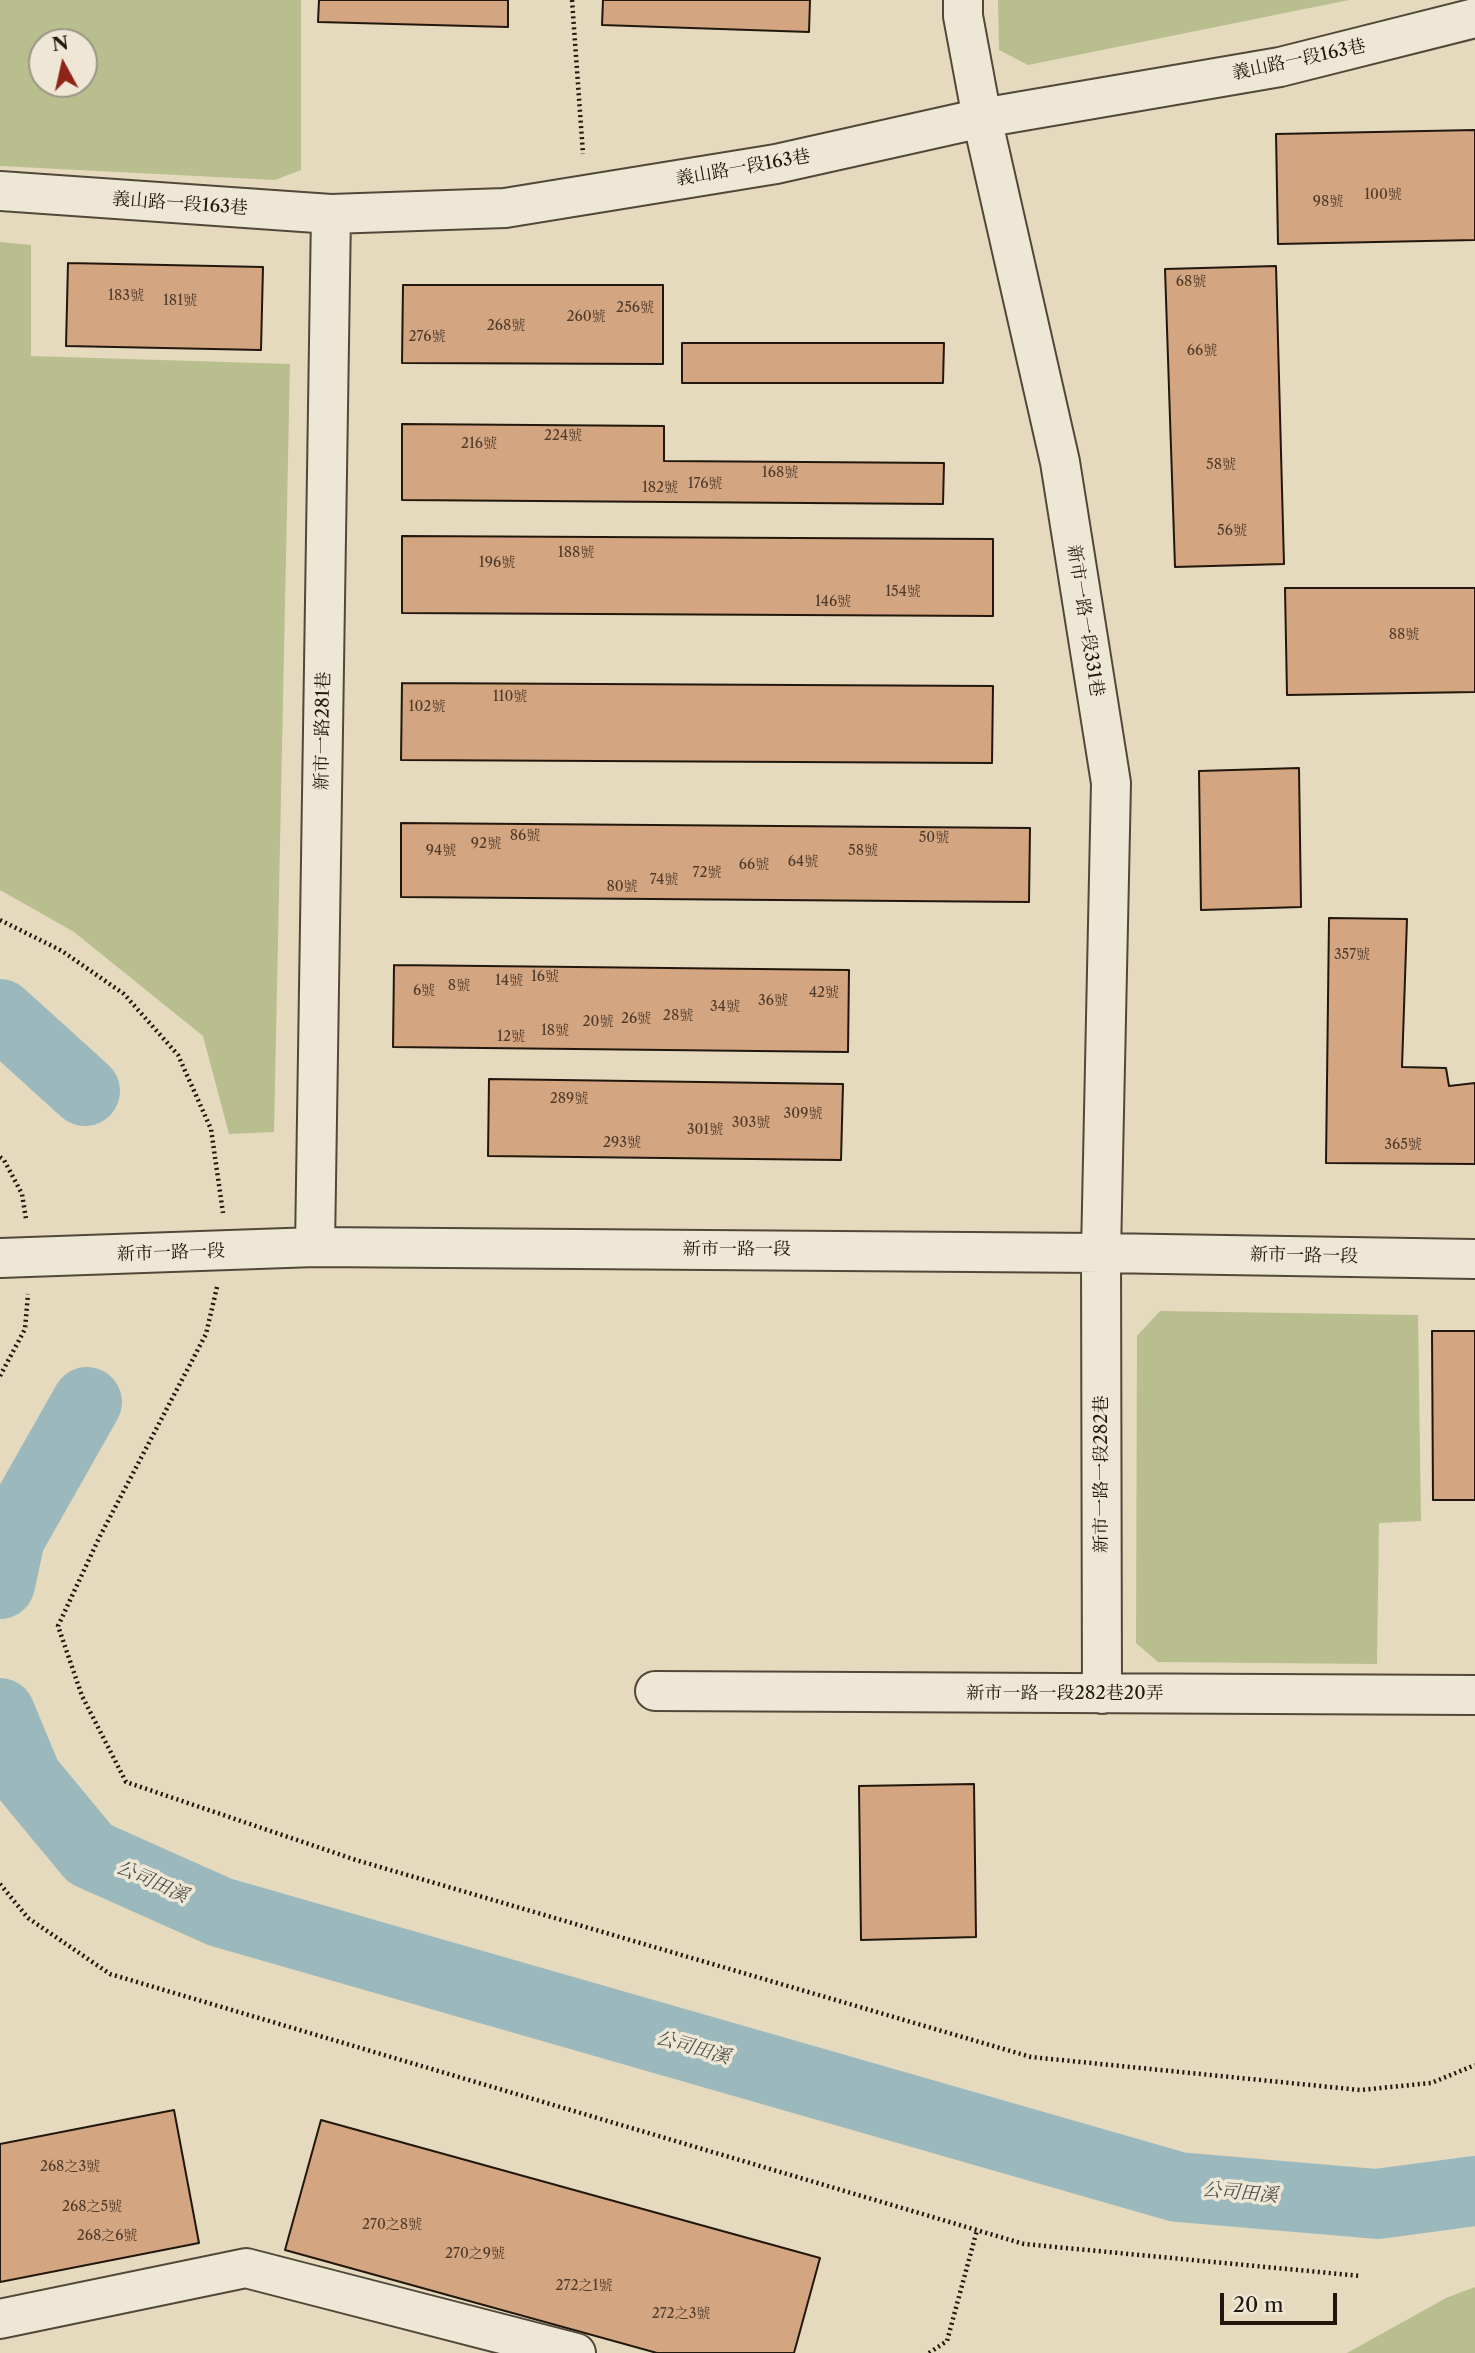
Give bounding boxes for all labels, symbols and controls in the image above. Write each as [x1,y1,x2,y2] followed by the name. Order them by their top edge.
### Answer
[28,28,98,98] north arrow
[51,31,70,56] text: N
[1230,35,1368,85] street label: 義山路一段163巷
[674,146,812,190] street label: 義山路一段163巷
[1364,187,1402,203] house number: 100號
[111,188,249,220] street label: 義山路一段163巷
[1313,194,1343,210] house number: 98號
[1176,274,1206,290] house number: 68號
[108,288,144,304] house number: 183號
[163,293,197,309] house number: 181號
[616,300,654,316] house number: 256號
[566,309,606,325] house number: 260號
[487,318,525,334] house number: 268號
[409,329,445,345] house number: 276號
[1187,343,1217,359] house number: 66號
[544,428,582,444] house number: 224號
[461,436,497,452] house number: 216號
[1206,457,1236,473] house number: 58號
[762,465,798,481] house number: 168號
[688,476,722,492] house number: 176號
[642,480,678,496] house number: 182號
[1217,523,1247,539] house number: 56號
[1062,544,1108,698] street label: 新市一路一段331巷
[558,545,594,561] house number: 188號
[479,555,515,571] house number: 196號
[885,584,921,600] house number: 154號
[815,594,851,610] house number: 146號
[1389,627,1419,643] house number: 88號
[311,672,335,790] street label: 新市一路281巷
[493,689,527,705] house number: 110號
[409,699,445,715] house number: 102號
[510,828,540,844] house number: 86號
[919,830,949,846] house number: 50號
[471,836,501,852] house number: 92號
[426,843,456,859] house number: 94號
[848,843,878,859] house number: 58號
[788,854,818,870] house number: 64號
[739,857,769,873] house number: 66號
[693,865,721,881] house number: 72號
[650,872,678,888] house number: 74號
[606,879,638,895] house number: 80號
[1334,947,1370,963] house number: 357號
[531,969,559,985] house number: 16號
[495,973,523,989] house number: 14號
[448,978,470,994] house number: 8號
[413,983,435,999] house number: 6號
[809,985,839,1001] house number: 42號
[758,993,788,1009] house number: 36號
[710,999,740,1015] house number: 34號
[663,1008,693,1024] house number: 28號
[621,1011,651,1027] house number: 26號
[583,1014,613,1030] house number: 20號
[541,1023,569,1039] house number: 18號
[497,1029,525,1045] house number: 12號
[550,1091,588,1107] house number: 289號
[784,1106,822,1122] house number: 309號
[732,1115,770,1131] house number: 303號
[687,1122,723,1138] house number: 301號
[603,1135,641,1151] house number: 293號
[1384,1137,1422,1153] house number: 365號
[683,1239,791,1261] street label: 新市一路一段
[117,1240,225,1266] street label: 新市一路一段
[1250,1244,1358,1268] street label: 新市一路一段
[1091,1395,1113,1553] street label: 新市一路一段282巷
[966,1683,1164,1705] street label: 新市一路一段282巷20弄
[113,1856,191,1908] water label: 公司田溪
[653,2027,733,2069] water label: 公司田溪
[40,2159,100,2175] house number: 268之3號
[1201,2178,1279,2208] water label: 公司田溪
[62,2199,122,2215] house number: 268之5號
[362,2217,422,2233] house number: 270之8號
[77,2228,137,2244] house number: 268之6號
[445,2246,505,2262] house number: 270之9號
[556,2278,612,2294] house number: 272之1號
[1223,2280,1340,2324] scale bar
[1233,2292,1284,2317] text: 20 m
[652,2306,710,2322] house number: 272之3號

